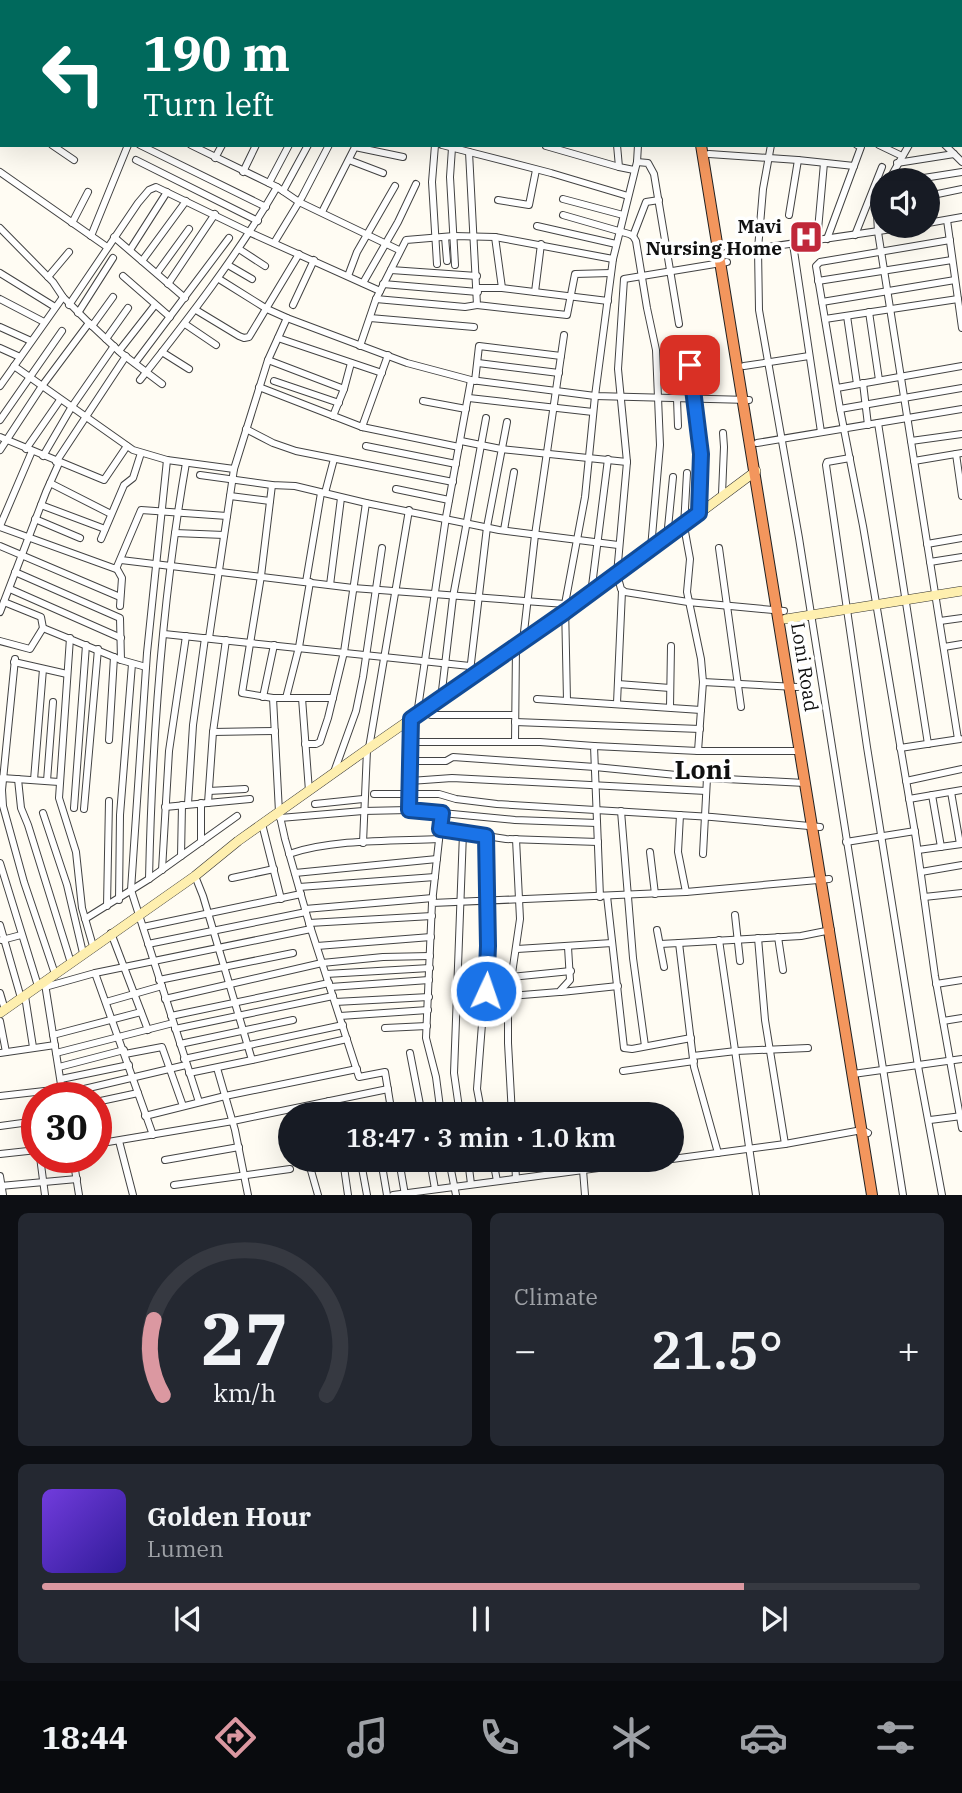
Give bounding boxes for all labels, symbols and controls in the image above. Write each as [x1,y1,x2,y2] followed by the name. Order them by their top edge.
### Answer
[143,21,290,84] text: 190 m
[28,28,119,119] icon: left
[143,83,274,125] text: Turn left
[870,168,940,238] map controls
[870,168,940,238] button: sound
[646,214,782,260] place label: Mavi Nursing Home
[787,218,825,256] hospital icon: Mavi Nursing Home
[660,335,720,395] pin
[671,346,709,384] icon: arrive
[786,621,824,713] street label: Loni Road
[674,752,732,786] district label: Loni
[449,954,523,1028] position arrow
[21,1082,112,1173] speed limit sign: 30
[346,1120,616,1154] text: 18:47 · 3 min · 1.0 km
[514,1281,598,1311] text: Climate
[201,1291,289,1386] text: 27
[651,1316,783,1383] text: 21.5°
[514,1325,537,1374] text: −
[897,1325,920,1374] text: +
[213,1376,277,1409] text: km/h
[147,1499,311,1533] text: Golden Hour
[147,1533,224,1563] text: Lumen
[169,1600,207,1638] icon: previous
[462,1600,500,1638] icon: pause
[755,1600,793,1638] icon: next
[211,1713,260,1762] icon: directions
[343,1713,392,1762] icon: music
[475,1713,524,1762] icon: phone
[607,1713,656,1762] icon: climate
[739,1713,788,1762] icon: car
[871,1713,920,1762] icon: filters
[42,1716,128,1758] text: 18:44

